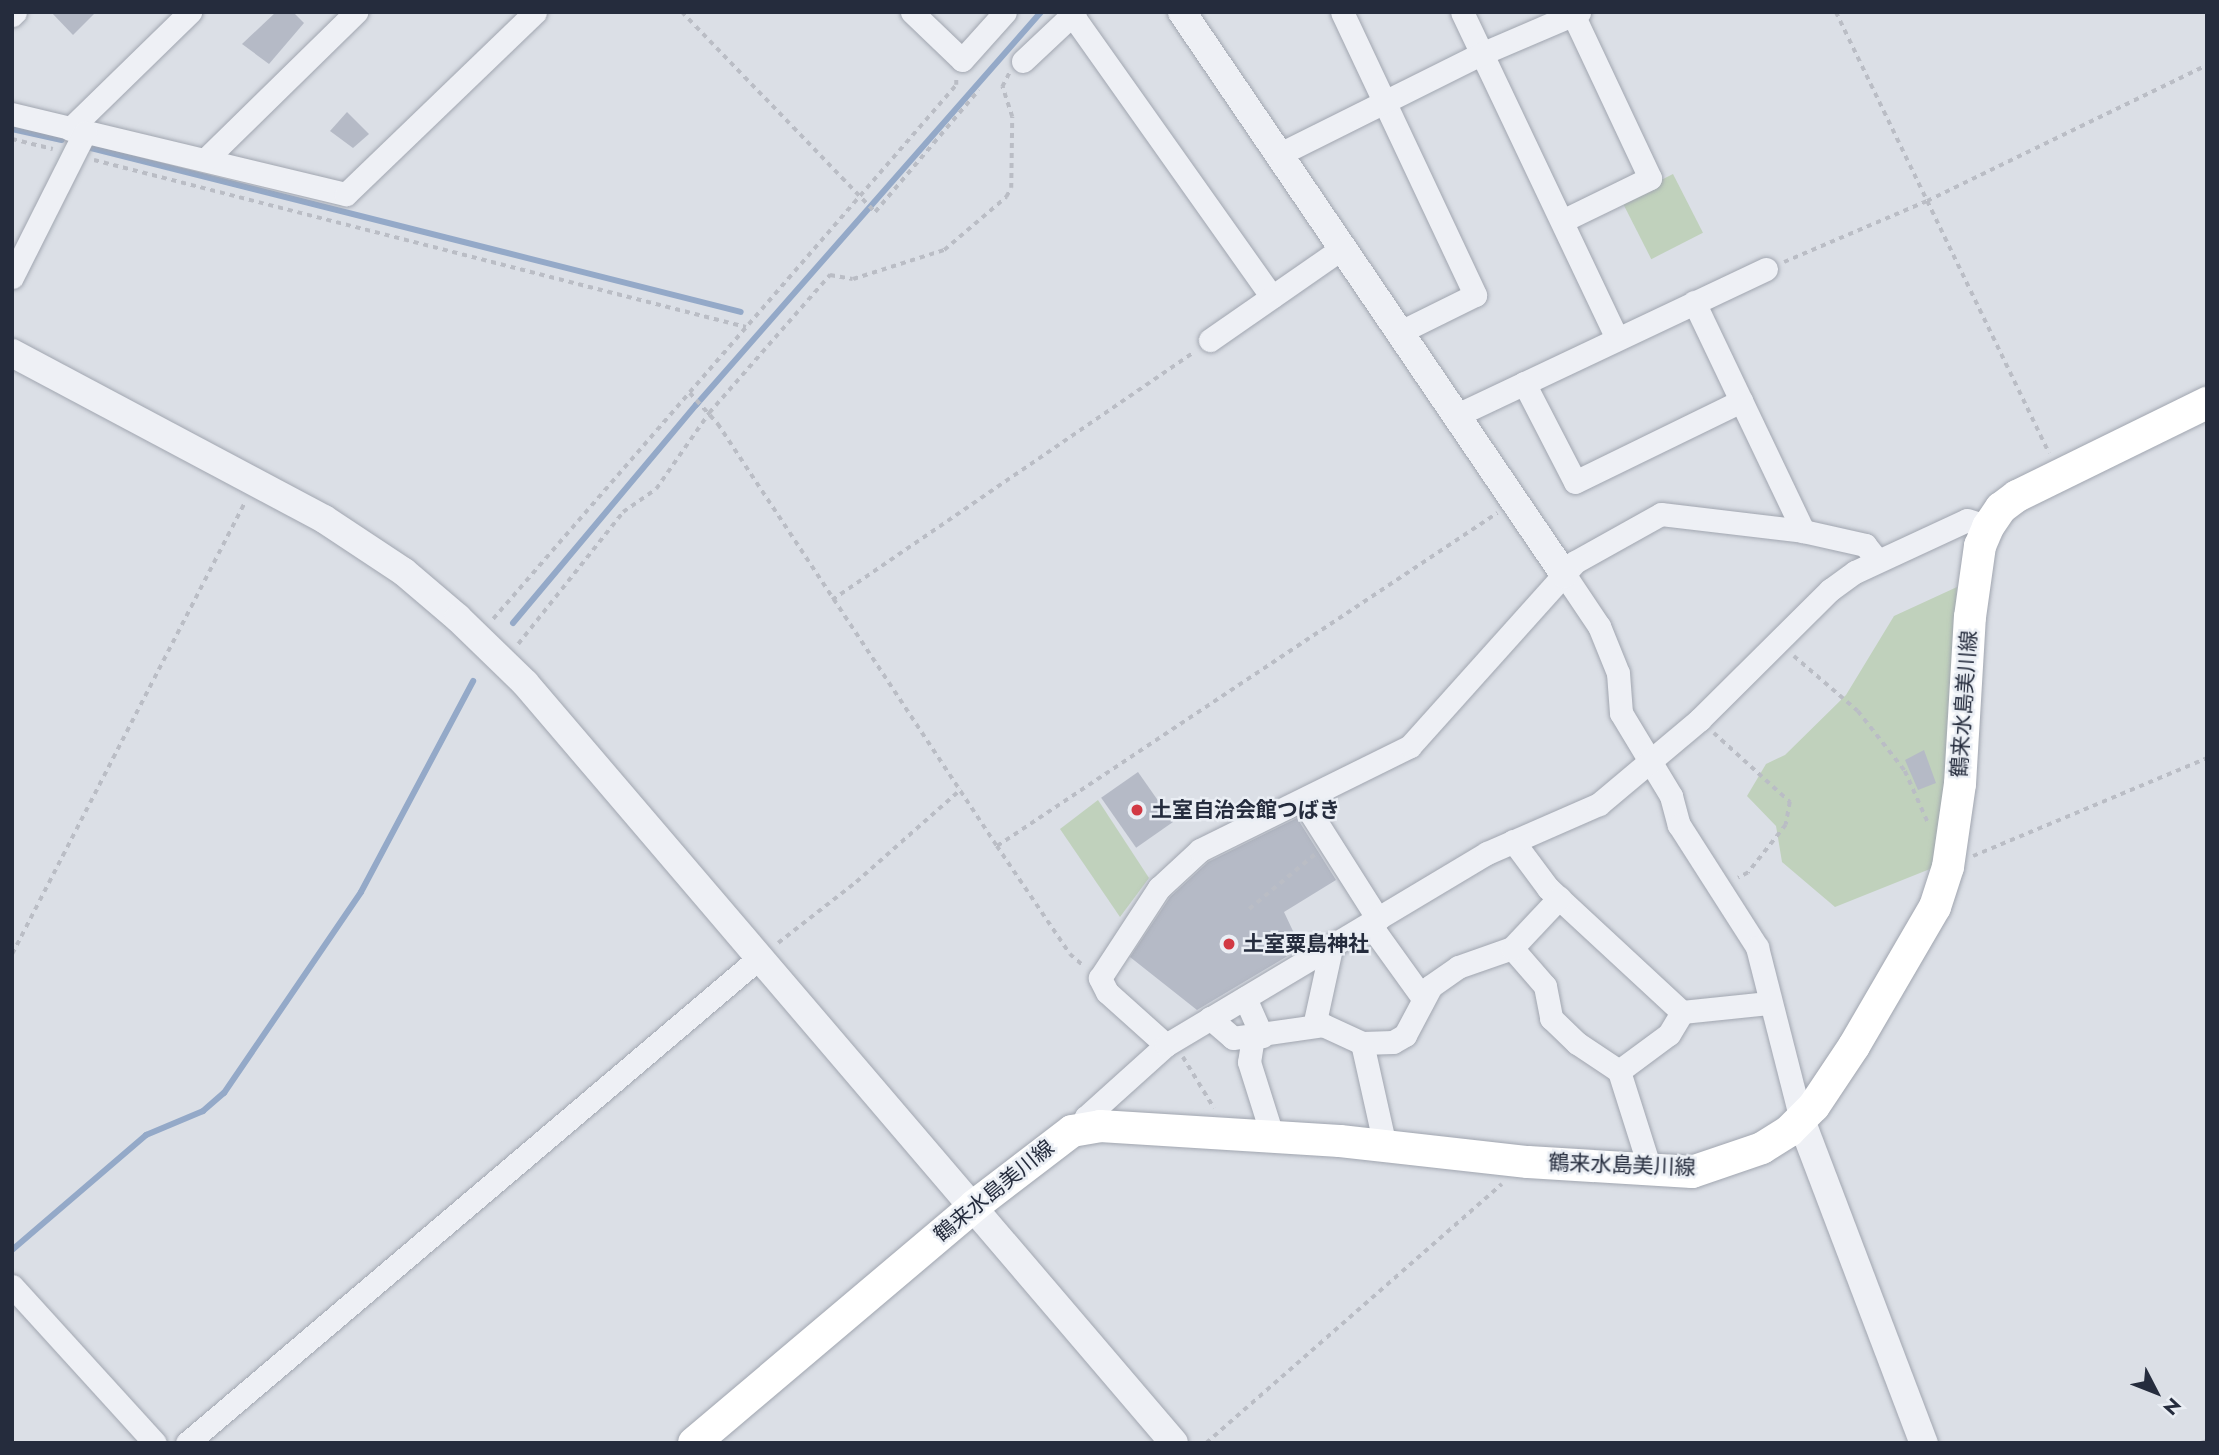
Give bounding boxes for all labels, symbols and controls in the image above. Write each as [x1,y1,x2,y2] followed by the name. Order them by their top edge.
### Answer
[1946,630,1982,778] street label: 鶴来水島美川線
[1151,797,1340,823] place label: 土室自治会館つばき
[1129,802,1145,818] marker: 土室自治会館つばき
[1243,931,1369,957] place label: 土室粟島神社
[1221,936,1237,952] marker: 土室粟島神社
[929,1135,1059,1247] street label: 鶴来水島美川線
[1548,1150,1696,1180] street label: 鶴来水島美川線
[2121,1357,2191,1427] north arrow
[2157,1392,2187,1421] text: N

